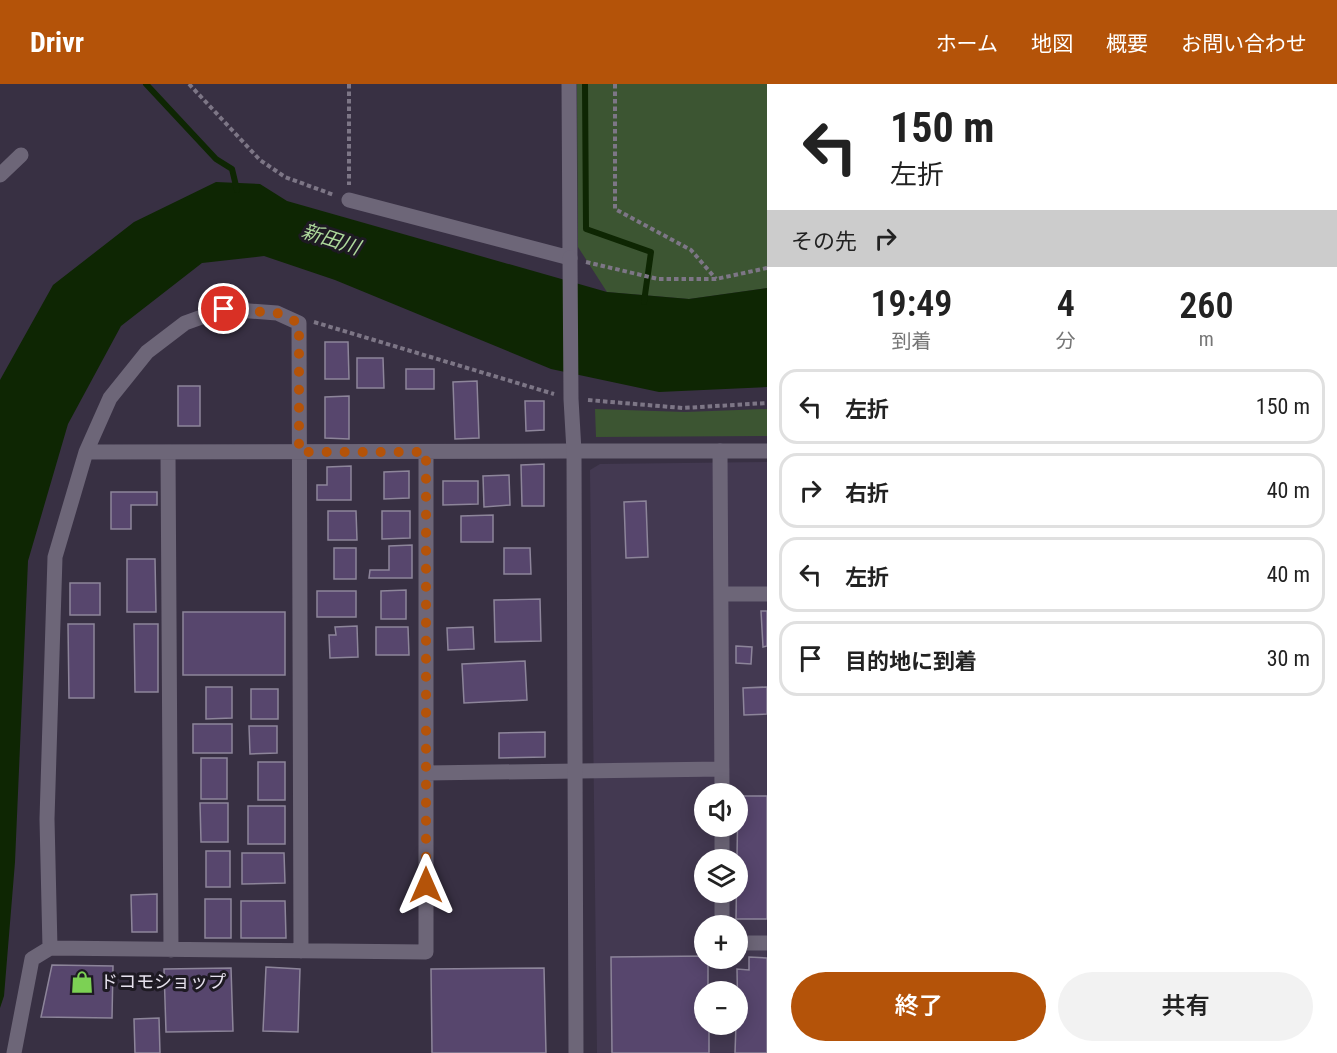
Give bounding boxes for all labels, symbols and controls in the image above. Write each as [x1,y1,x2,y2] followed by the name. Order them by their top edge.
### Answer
[30,26,84,59] text: Drivr
[936,32,998,56] text: ホーム
[1031,32,1073,56] text: 地図
[1106,32,1148,56] text: 概要
[1181,32,1307,56] text: お問い合わせ
[890,103,995,152] text: 150 m
[791,108,869,186] icon: left
[890,159,944,191] text: 左折
[299,218,365,260] water label: 新田川
[869,222,902,255] icon: right
[791,229,857,254] text: その先
[198,283,249,334] pin
[870,283,952,325] text: 19:49
[1057,283,1075,325] text: 4
[1179,285,1234,327] text: 260
[207,292,240,325] icon: arrive
[1199,327,1214,351] text: m
[891,329,931,353] text: 到着
[1056,329,1076,353] text: 分
[794,390,827,423] icon: left
[1256,394,1310,419] text: 150 m
[845,397,889,422] text: 左折
[794,474,827,507] icon: right
[1267,478,1310,503] text: 40 m
[845,481,889,506] text: 右折
[794,558,827,591] icon: left
[1267,562,1310,587] text: 40 m
[845,565,889,590] text: 左折
[794,642,827,675] icon: arrive
[1267,646,1310,671] text: 30 m
[845,649,977,674] text: 目的地に到着
[694,783,748,1035] map controls
[694,783,748,837] button: sound
[694,849,748,903] button: layers
[394,853,458,917] position arrow
[694,915,748,969] button: +
[69,969,95,995] shop icon: ドコモショップ
[100,971,226,992] place label: ドコモショップ
[791,972,1046,1041] button: 終了
[1058,972,1313,1041] button: 共有
[694,981,748,1035] button: −

